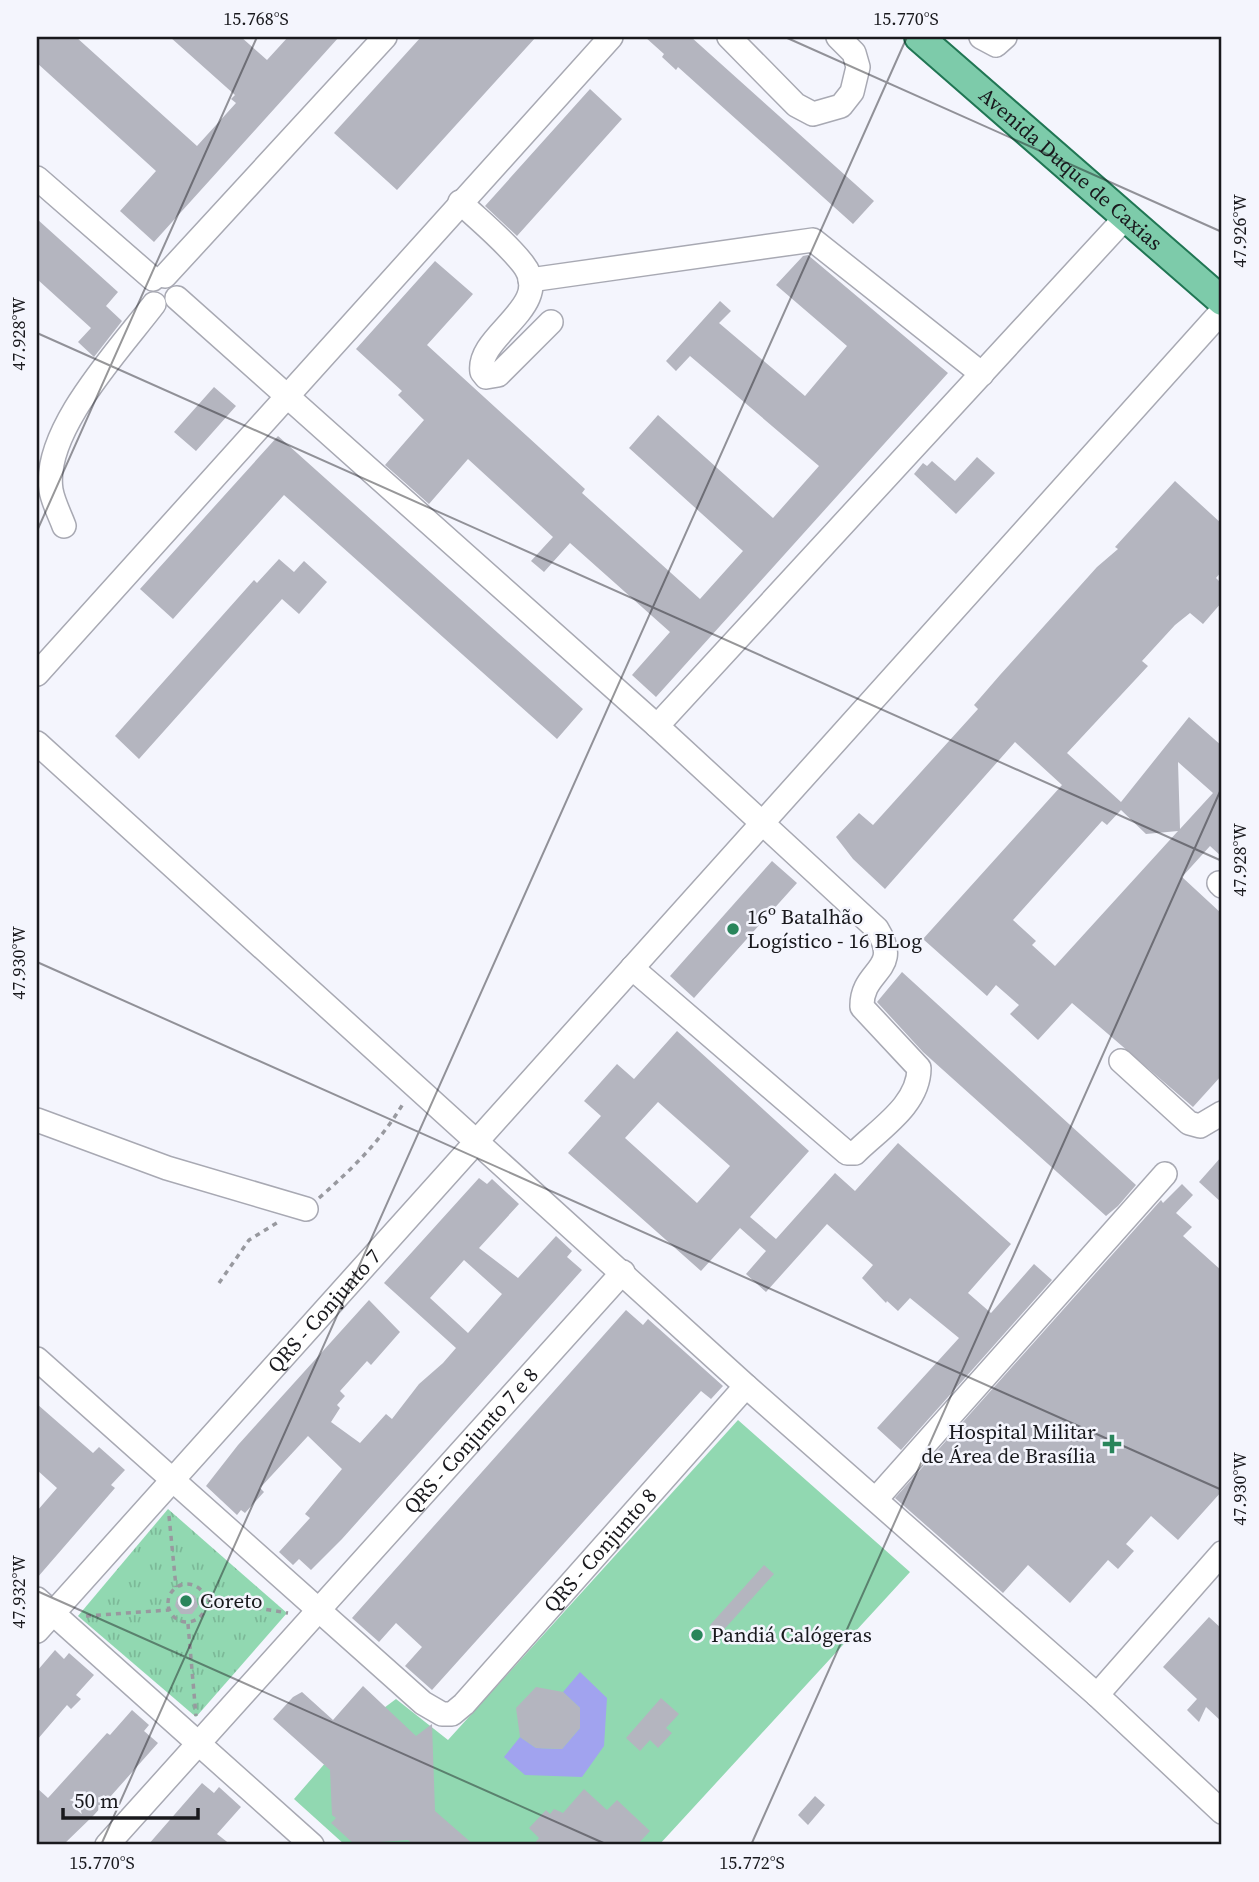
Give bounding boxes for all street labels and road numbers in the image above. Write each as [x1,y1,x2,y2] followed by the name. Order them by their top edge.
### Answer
[973,81,1169,257] street label: Avenida Duque de Caxias
[261,1243,387,1379] street label: QRS - Conjunto 7
[397,1361,544,1520] street label: QRS - Conjunto 7 e 8
[537,1482,663,1618] street label: QRS - Conjunto 8

